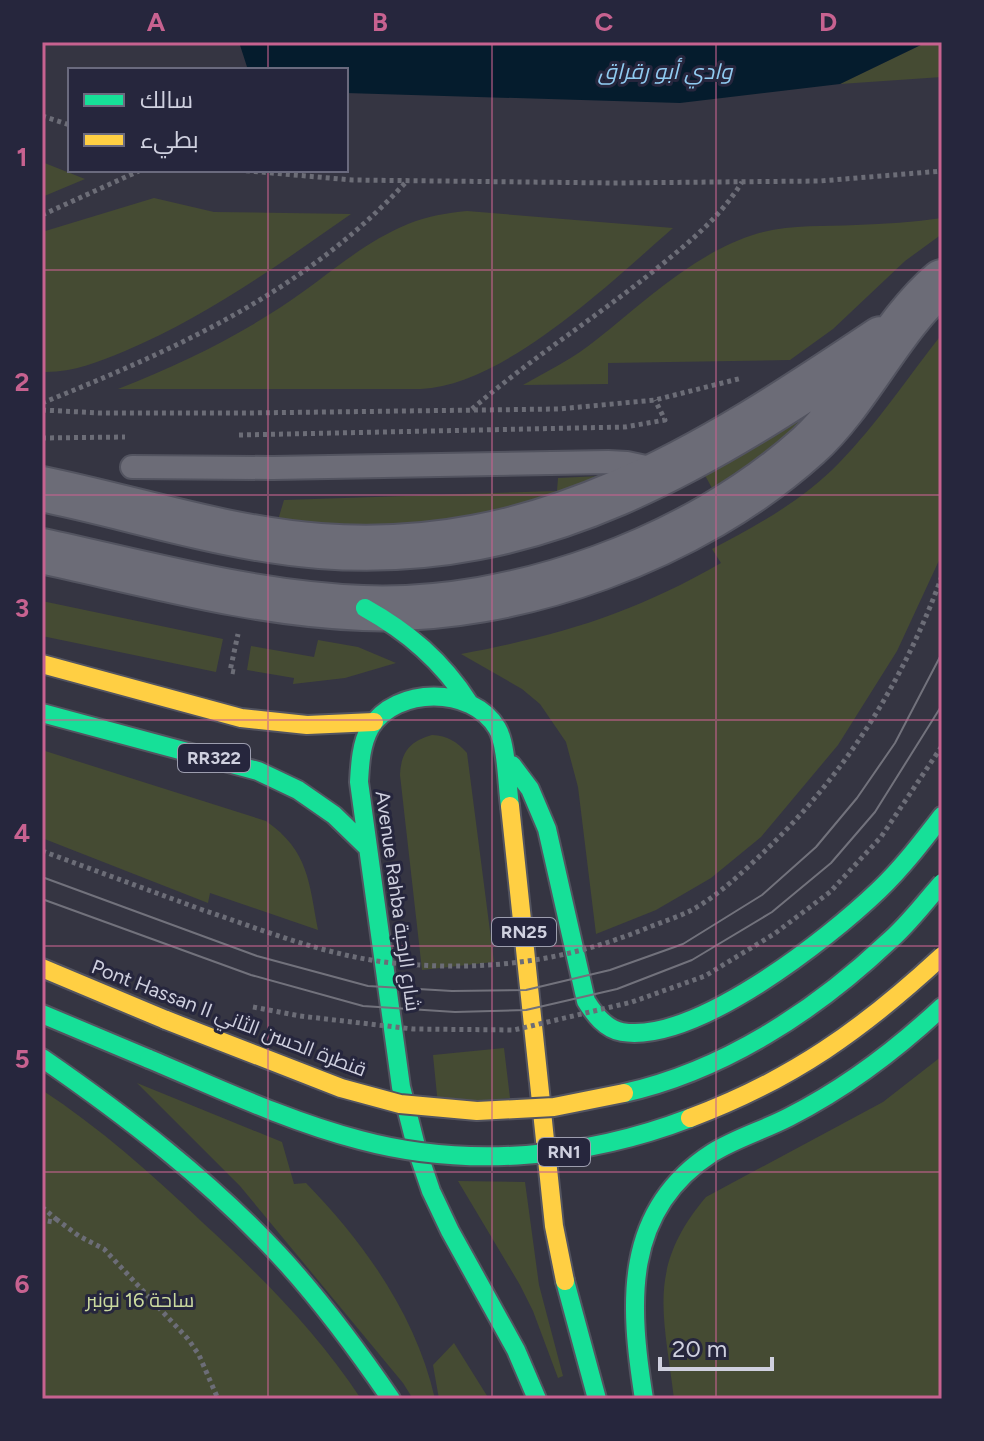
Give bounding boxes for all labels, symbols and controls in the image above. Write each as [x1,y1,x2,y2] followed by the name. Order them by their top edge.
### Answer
[147,6,166,38] text: A
[372,6,388,38] text: B
[595,6,614,38] text: C
[819,6,837,38] text: D
[598,57,734,89] water label: وادي أبو رقراق
[68,68,348,172] legend
[140,85,193,114] text: سالك
[140,125,199,159] text: بطيء
[17,141,27,173] text: 1
[14,366,30,398] text: 2
[15,592,29,624] text: 3
[178,744,250,772] road number: RR322
[369,789,425,1013] street label: Avenue Rahba شارع الرحبة
[14,817,30,849] text: 4
[492,918,556,946] road number: RN25
[87,954,370,1085] street label: Pont Hassan II قنطرة الحسن الثاني
[14,1043,30,1075] text: 5
[538,1138,590,1166] road number: RN1
[14,1268,30,1300] text: 6
[85,1288,194,1312] park label: ساحة 16 نونبر
[660,1321,772,1371] scale bar
[672,1334,727,1363] text: 20 m

